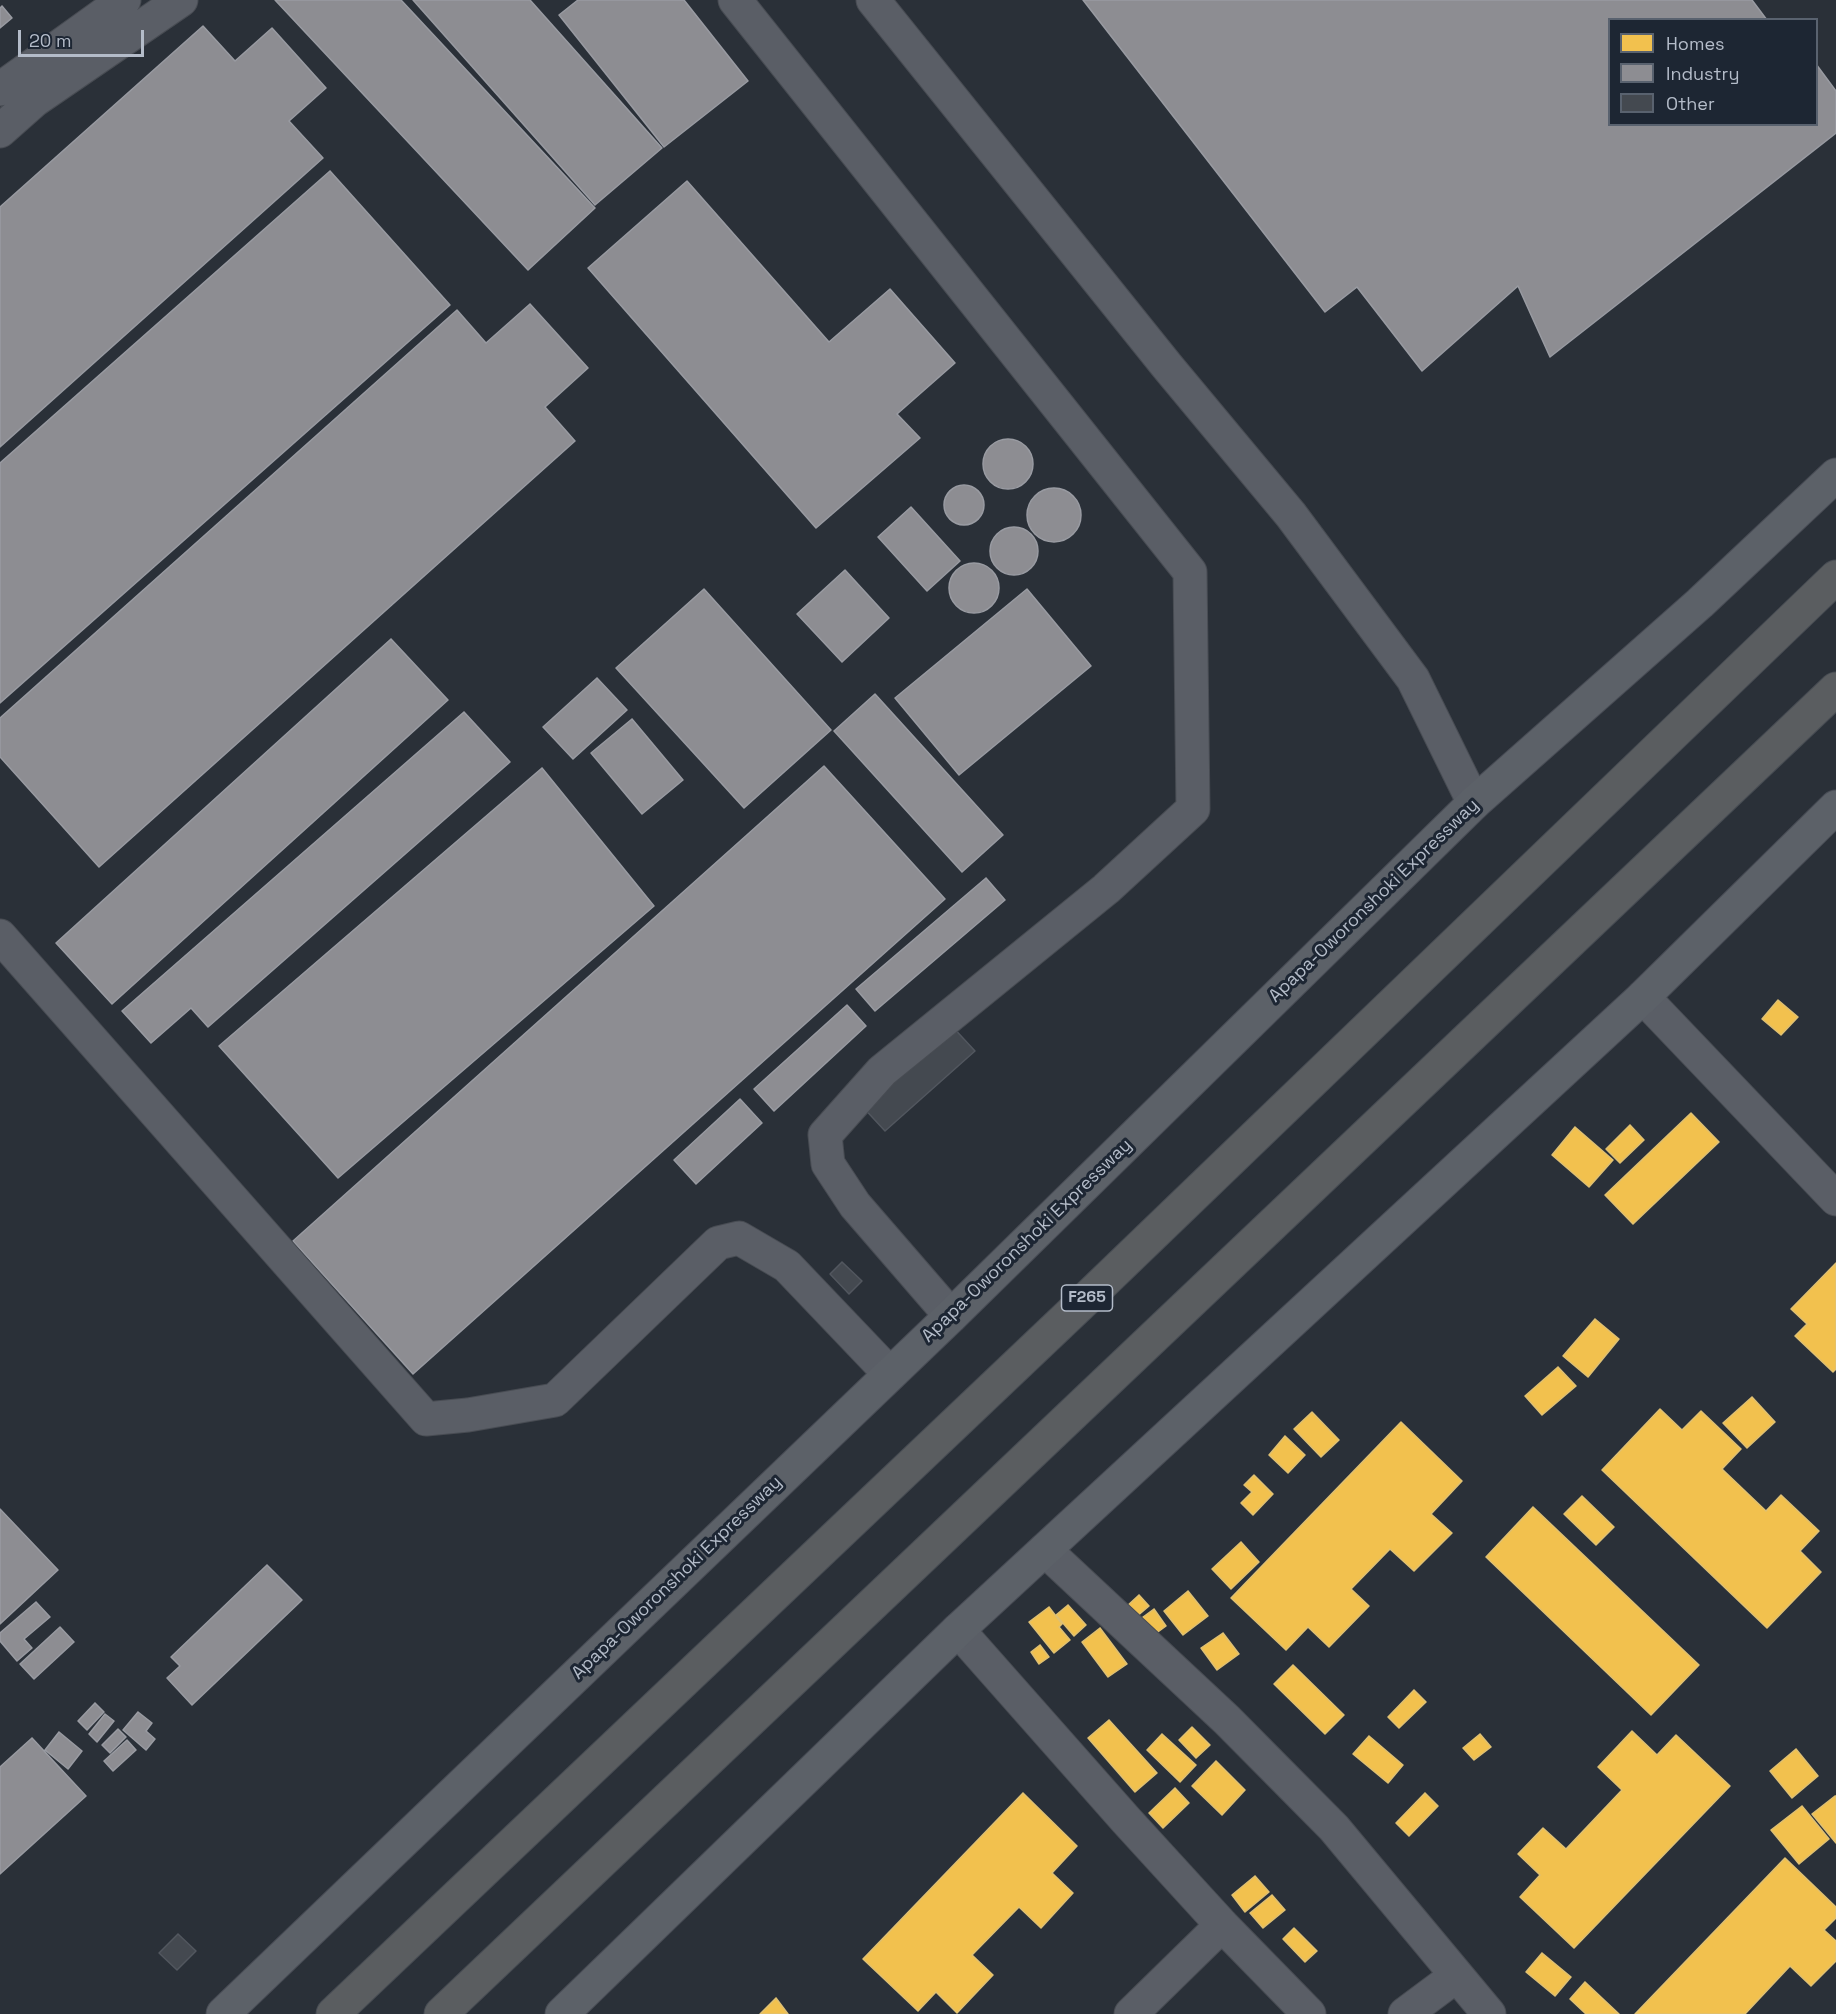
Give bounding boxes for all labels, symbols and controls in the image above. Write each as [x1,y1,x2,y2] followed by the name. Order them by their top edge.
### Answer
[21,18,147,56] scale bar
[1608,18,1818,126] legend
[29,29,72,52] text: 20 m
[1666,32,1725,55] text: Homes
[1666,62,1739,85] text: Industry
[1666,92,1715,115] text: Other
[1265,795,1483,1007] street label: Apapa-Oworonshoki Expressway
[918,1135,1136,1347] street label: Apapa-Oworonshoki Expressway
[1062,1285,1112,1311] road number: F265
[568,1472,786,1684] street label: Apapa-Oworonshoki Expressway

